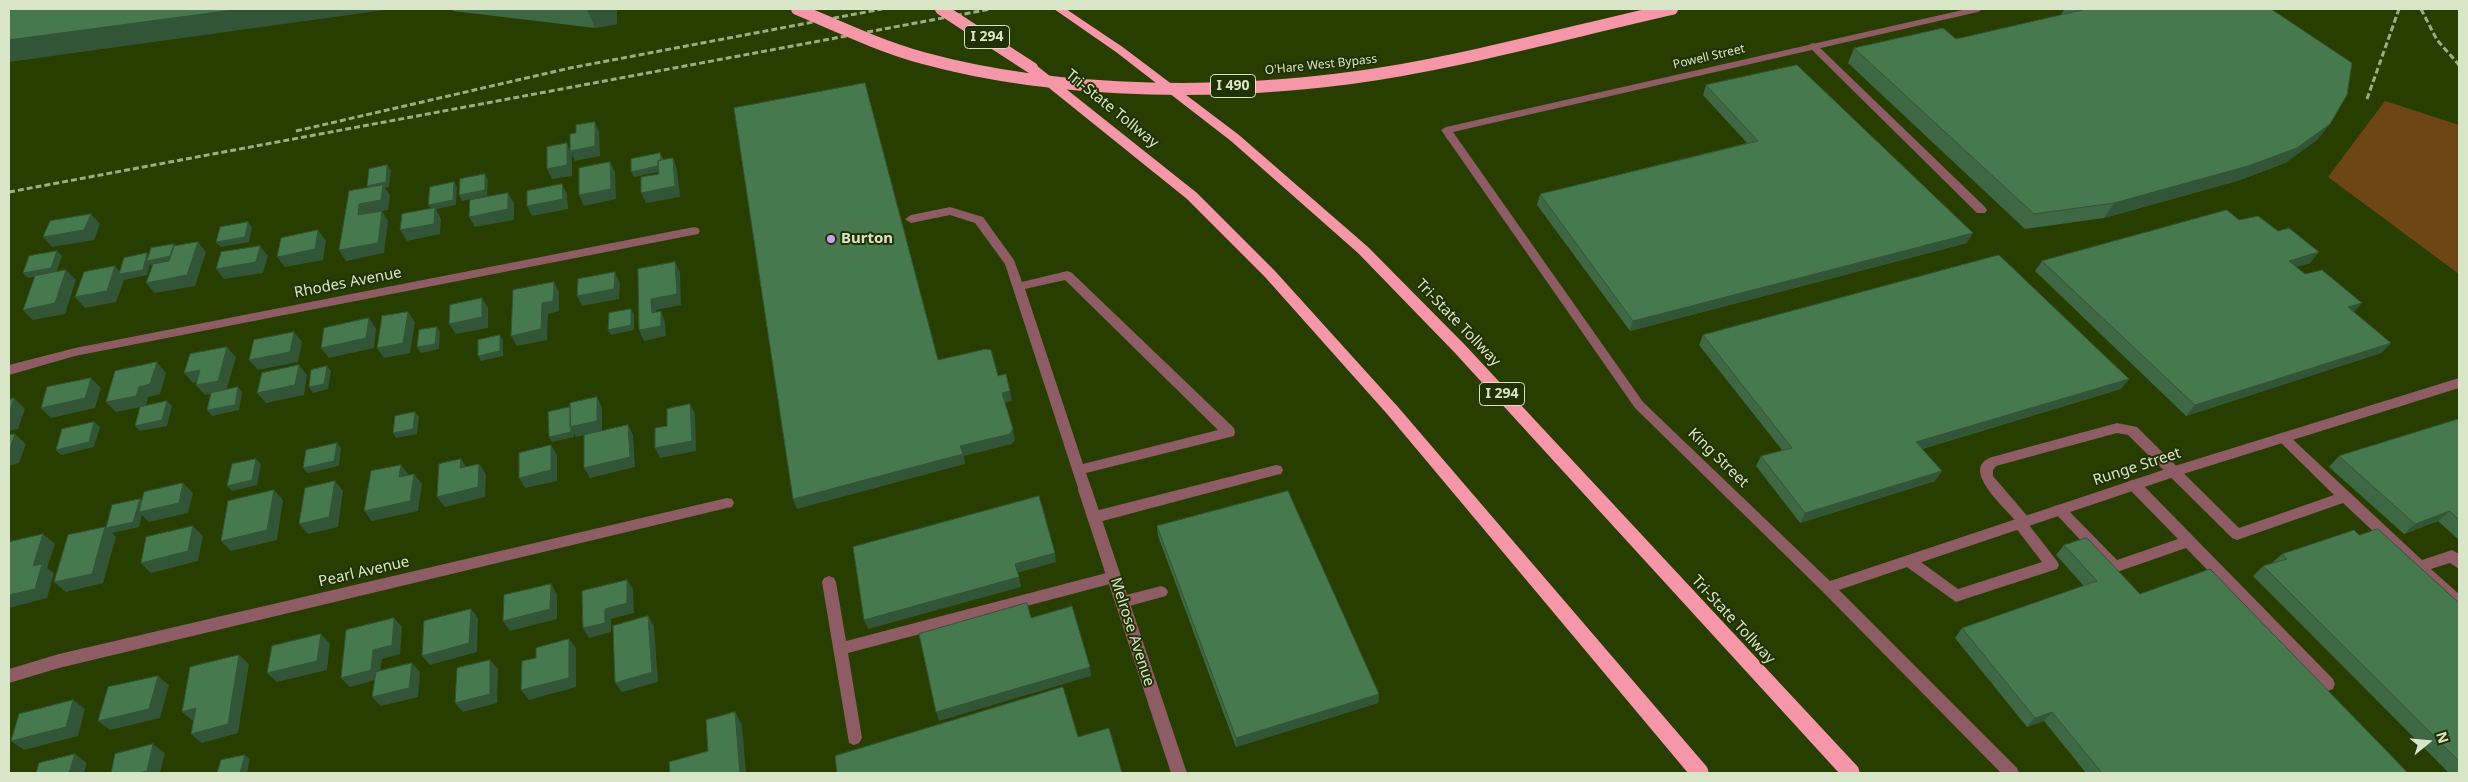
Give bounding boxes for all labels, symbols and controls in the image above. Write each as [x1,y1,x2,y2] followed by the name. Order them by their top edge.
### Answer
[964,26,1010,48] road number: I 294
[1672,42,1746,72] street label: Powell Street
[1264,52,1378,78] street label: O'Hare West Bypass
[1062,66,1162,152] street label: Tri-State Tollway
[1210,74,1256,98] road number: I 490
[841,230,893,248] place label: Burton
[825,233,837,245] marker: Burton
[293,264,403,302] street label: Rhodes Avenue
[1412,276,1504,370] street label: Tri-State Tollway
[1480,382,1524,406] road number: I 294
[1684,425,1752,491] street label: King Street
[2091,444,2183,490] street label: Runge Street
[317,553,411,591] street label: Pearl Avenue
[1687,572,1779,668] street label: Tri-State Tollway
[1106,575,1158,689] street label: Melrose Avenue
[2403,717,2453,767] north arrow
[2432,729,2454,746] text: N

